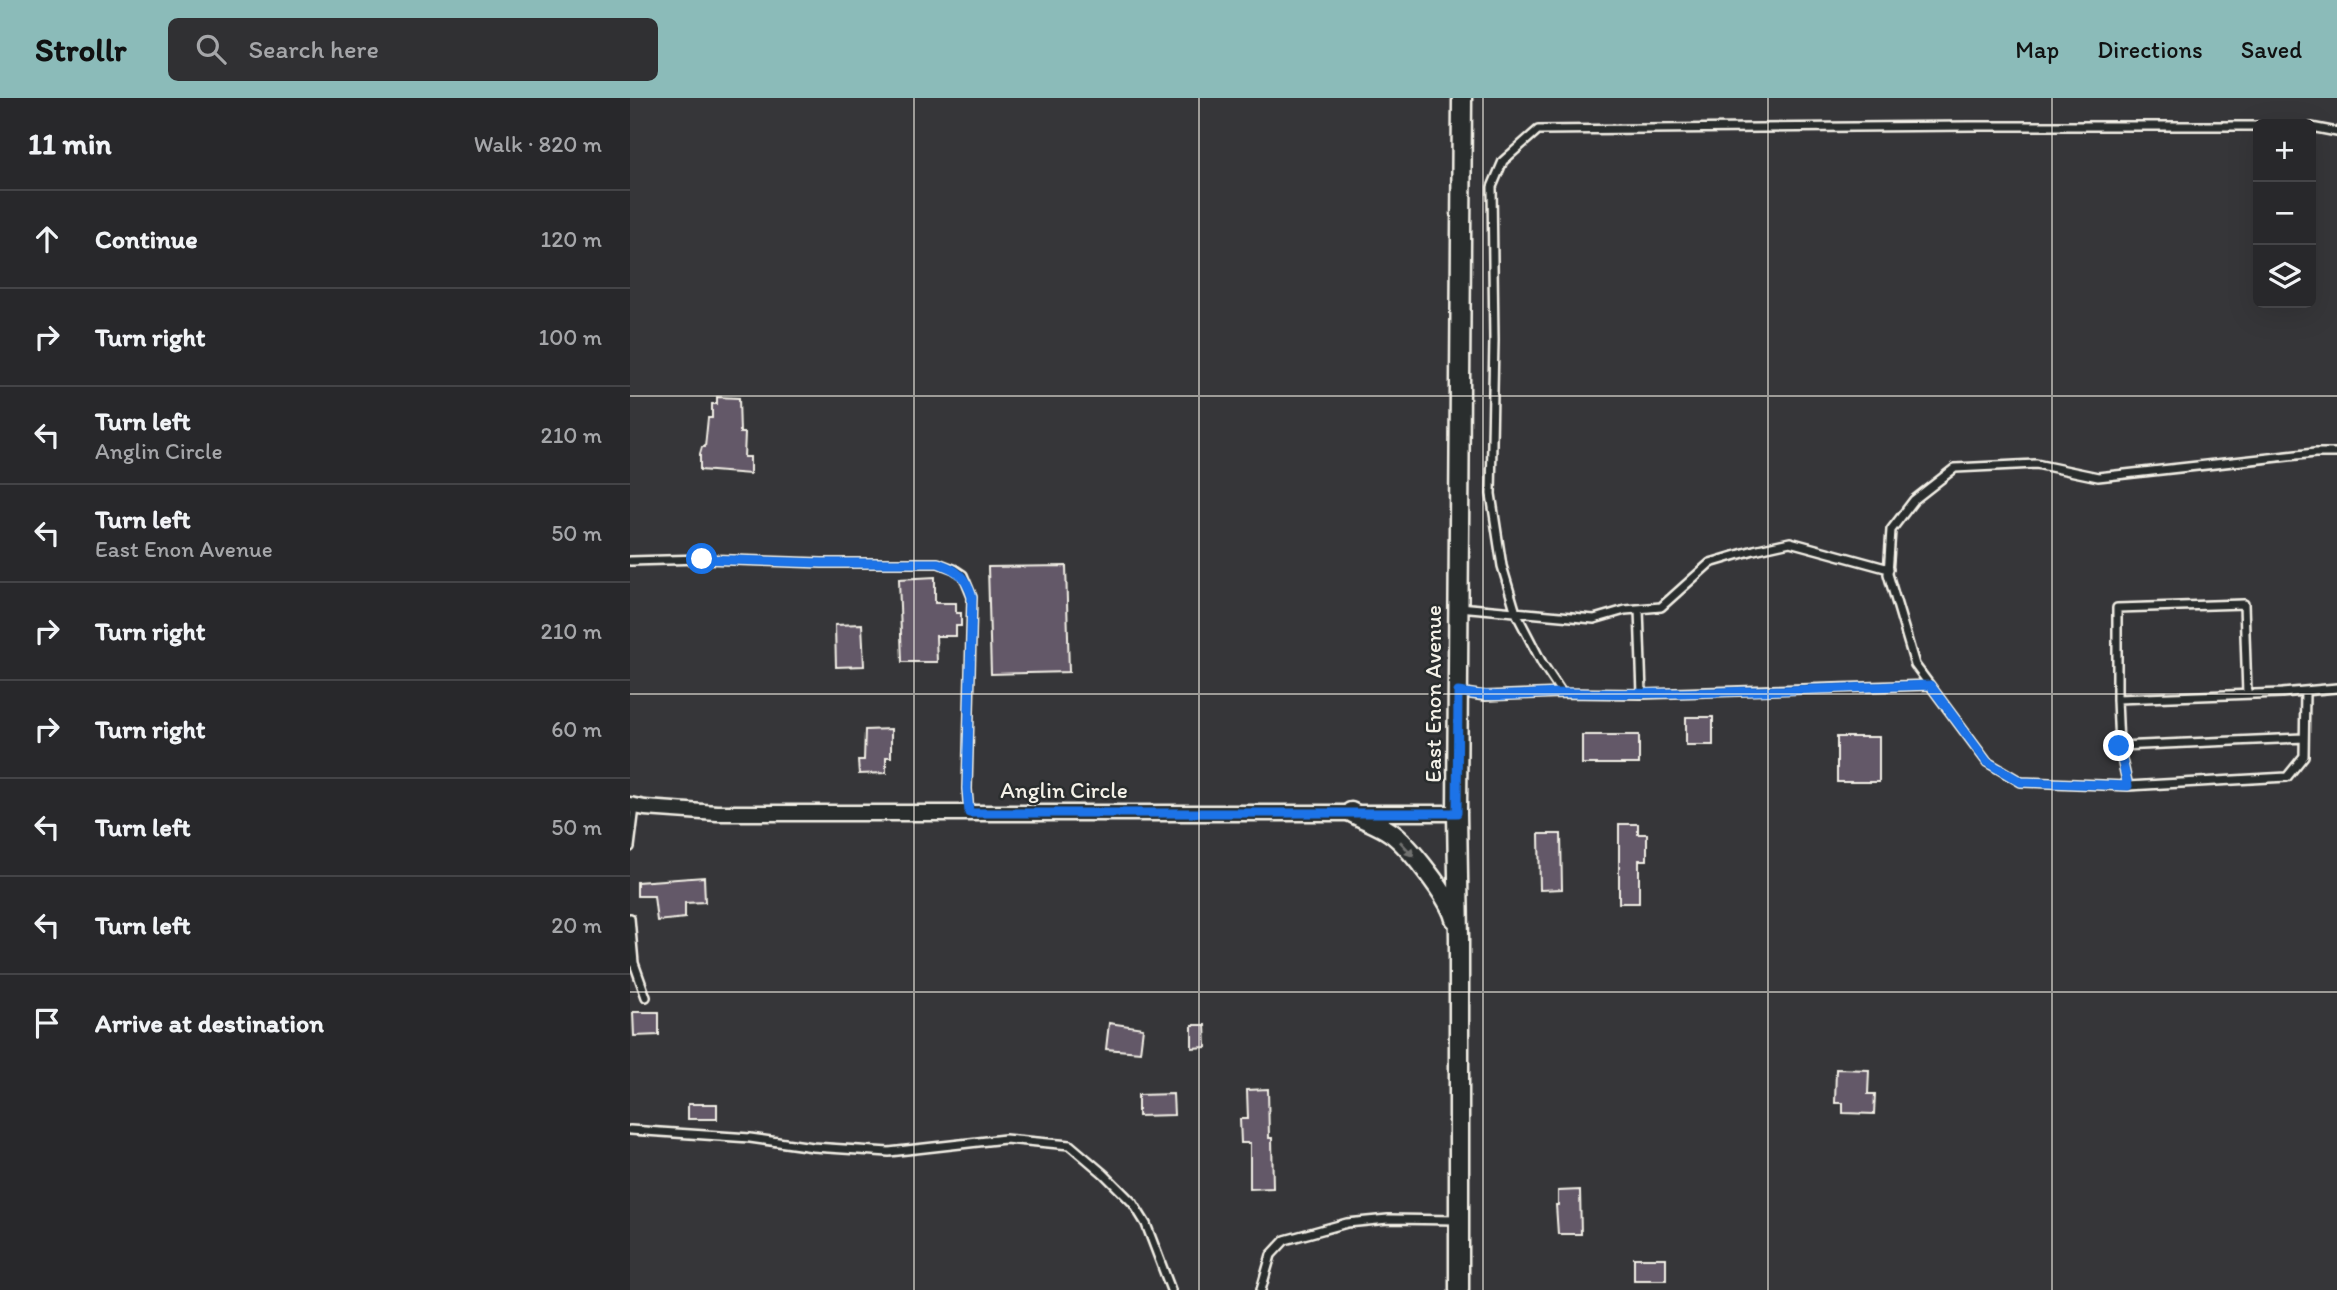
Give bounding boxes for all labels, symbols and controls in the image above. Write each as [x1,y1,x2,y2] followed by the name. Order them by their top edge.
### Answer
[168,18,658,81] search box
[35,30,126,69] text: Strollr
[192,30,230,68] icon: search
[248,33,379,65] text: Search here
[2015,35,2059,64] text: Map
[2097,35,2203,64] text: Directions
[2241,35,2302,64] text: Saved
[2253,119,2316,308] map controls
[2253,119,2316,182] button: +
[28,125,112,162] text: 11 min
[474,130,602,158] text: Walk · 820 m
[2253,182,2316,245] button: −
[28,220,66,258] icon: ahead
[95,223,198,255] text: Continue
[541,225,602,253] text: 120 m
[2253,245,2316,308] button: layers
[28,318,66,356] icon: right
[95,321,206,353] text: Turn right
[538,323,602,351] text: 100 m
[95,405,191,437] text: Turn left
[28,416,66,454] icon: left
[541,421,602,449] text: 210 m
[95,437,223,465] text: Anglin Circle
[95,503,191,535] text: Turn left
[28,514,66,552] icon: left
[551,519,602,547] text: 50 m
[95,535,273,563] text: East Enon Avenue
[686,543,717,574] route start
[1419,605,1447,783] street label: East Enon Avenue
[28,612,66,650] icon: right
[95,615,206,647] text: Turn right
[541,617,602,645] text: 210 m
[28,710,66,748] icon: right
[95,713,206,745] text: Turn right
[551,715,602,743] text: 60 m
[2103,730,2134,761] route end
[1000,776,1128,804] street label: Anglin Circle
[28,808,66,846] icon: left
[95,811,191,843] text: Turn left
[551,813,602,841] text: 50 m
[1399,840,1415,858] one-way arrow
[28,906,66,944] icon: left
[95,909,191,941] text: Turn left
[551,911,602,939] text: 20 m
[28,1004,66,1042] icon: arrive
[95,1007,324,1039] text: Arrive at destination

